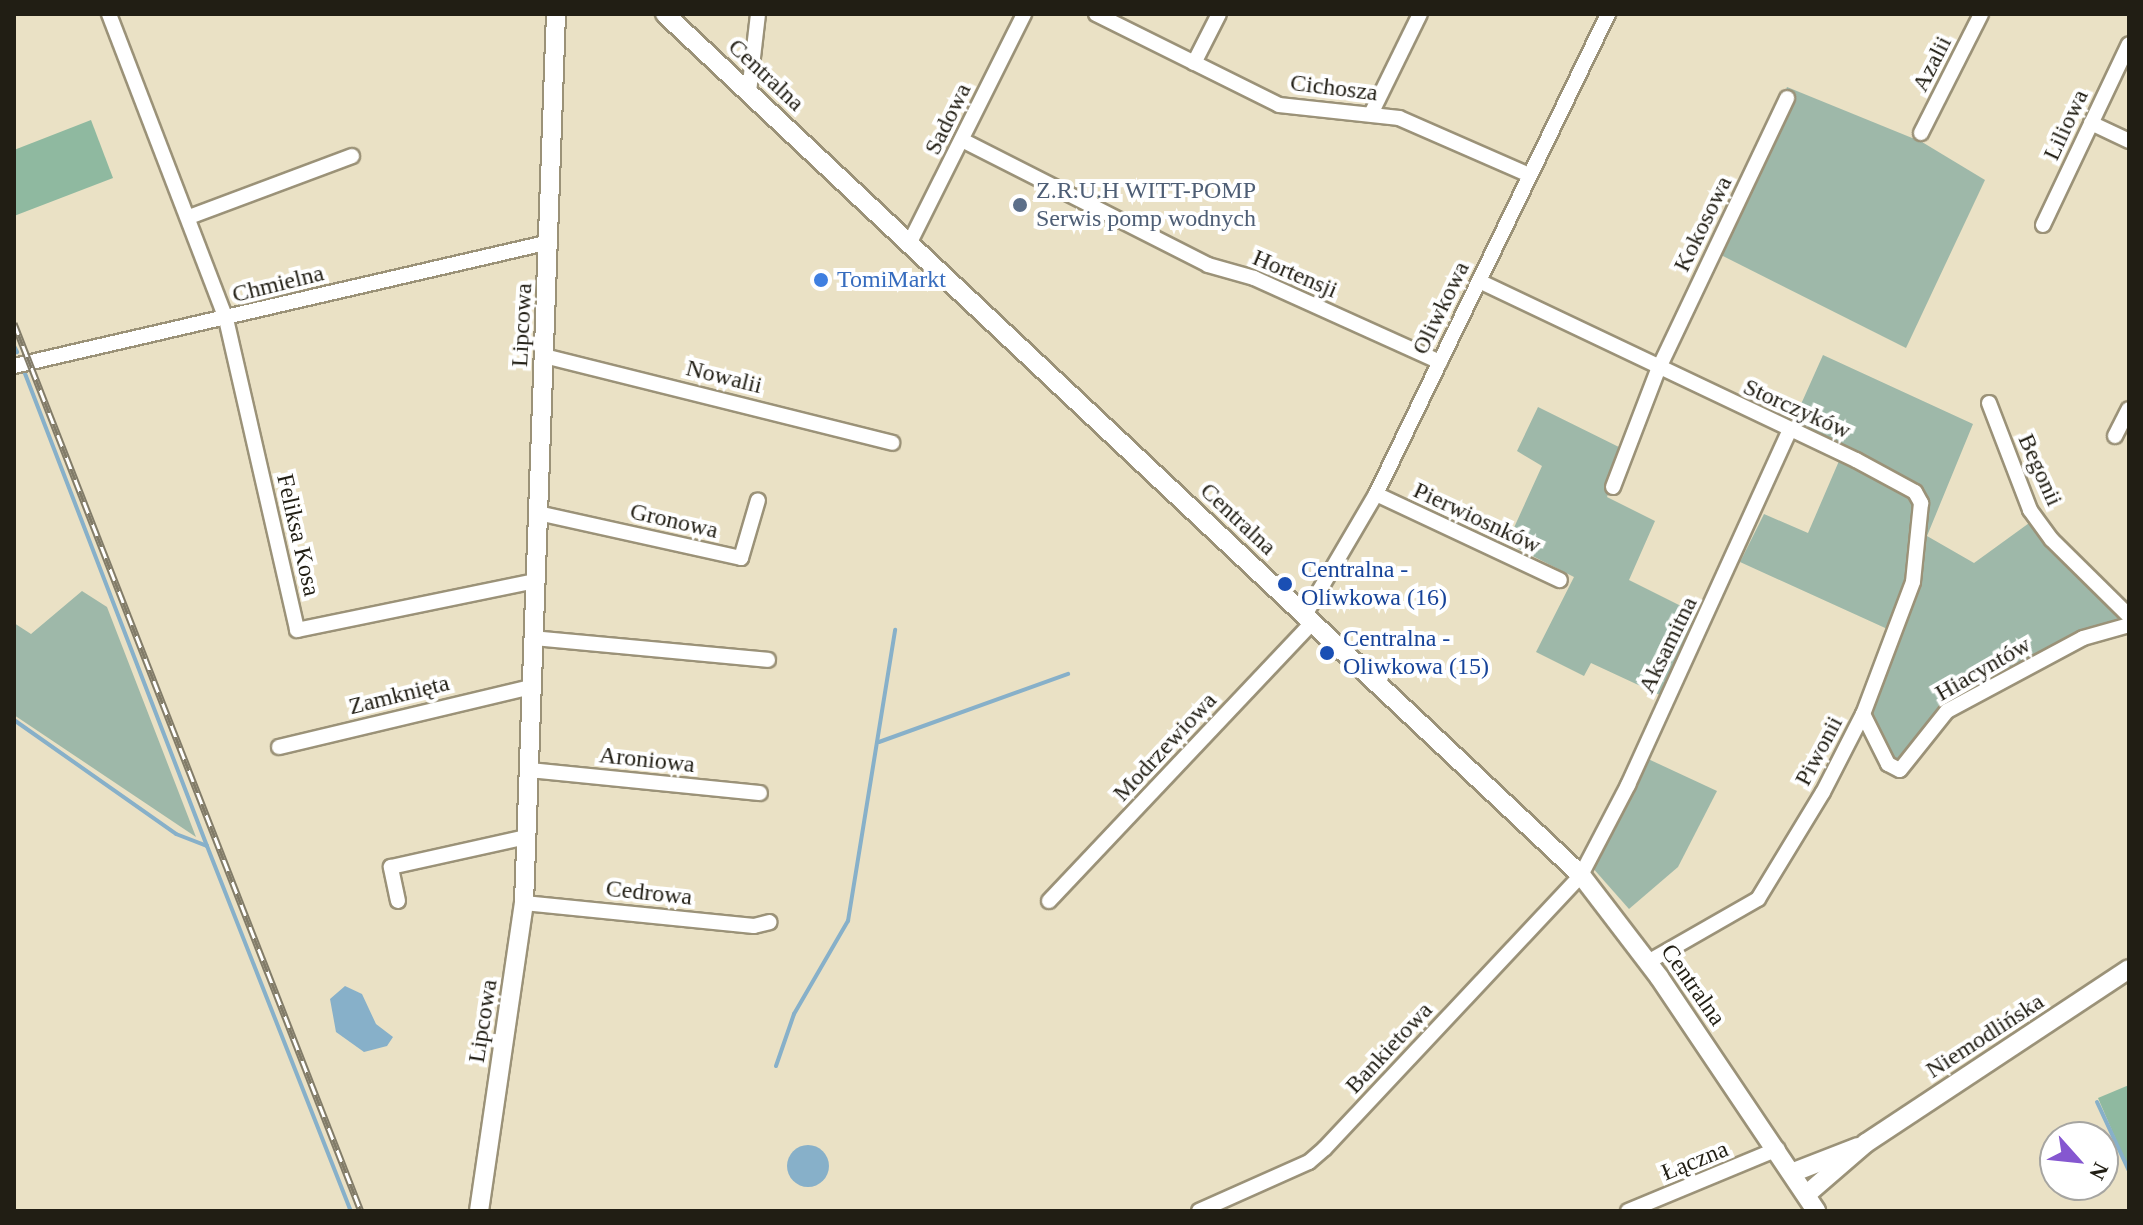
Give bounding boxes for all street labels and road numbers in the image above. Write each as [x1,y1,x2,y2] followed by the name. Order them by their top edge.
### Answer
[1906,31,1958,97] street label: Azalii
[722,33,810,117] street label: Centralna
[1289,68,1379,108] street label: Cichosza
[918,79,978,159] street label: Sadowa
[2037,85,2095,165] street label: Liliowa
[1668,172,1738,276] street label: Kokosowa
[1248,243,1342,305] street label: Hortensji
[1406,257,1476,359] street label: Oliwkowa
[229,259,327,309] street label: Chmielna
[505,282,539,368] street label: Lipcowa
[683,354,765,400] street label: Nowalii
[1739,373,1855,445] street label: Storczyków
[2011,429,2069,511] street label: Begonii
[270,471,326,599] street label: Feliksa Kosa
[1409,476,1545,560] street label: Pierwiosnków
[1194,477,1282,561] street label: Centralna
[627,497,721,545] street label: Gronowa
[1632,592,1704,698] street label: Aksamitna
[1930,630,2036,708] street label: Hiacyntów
[346,669,452,721] street label: Zamknięta
[1107,686,1223,808] street label: Modrzewiowa
[1789,711,1849,791] street label: Piwonii
[598,741,696,779] street label: Aroniowa
[604,874,694,912] street label: Cedrowa
[1654,939,1732,1031] street label: Centralna
[462,977,504,1065] street label: Lipcowa
[1921,987,2049,1085] street label: Niemodlińska
[1339,996,1439,1100] street label: Bankietowa
[1657,1135,1733,1187] street label: Łączna

